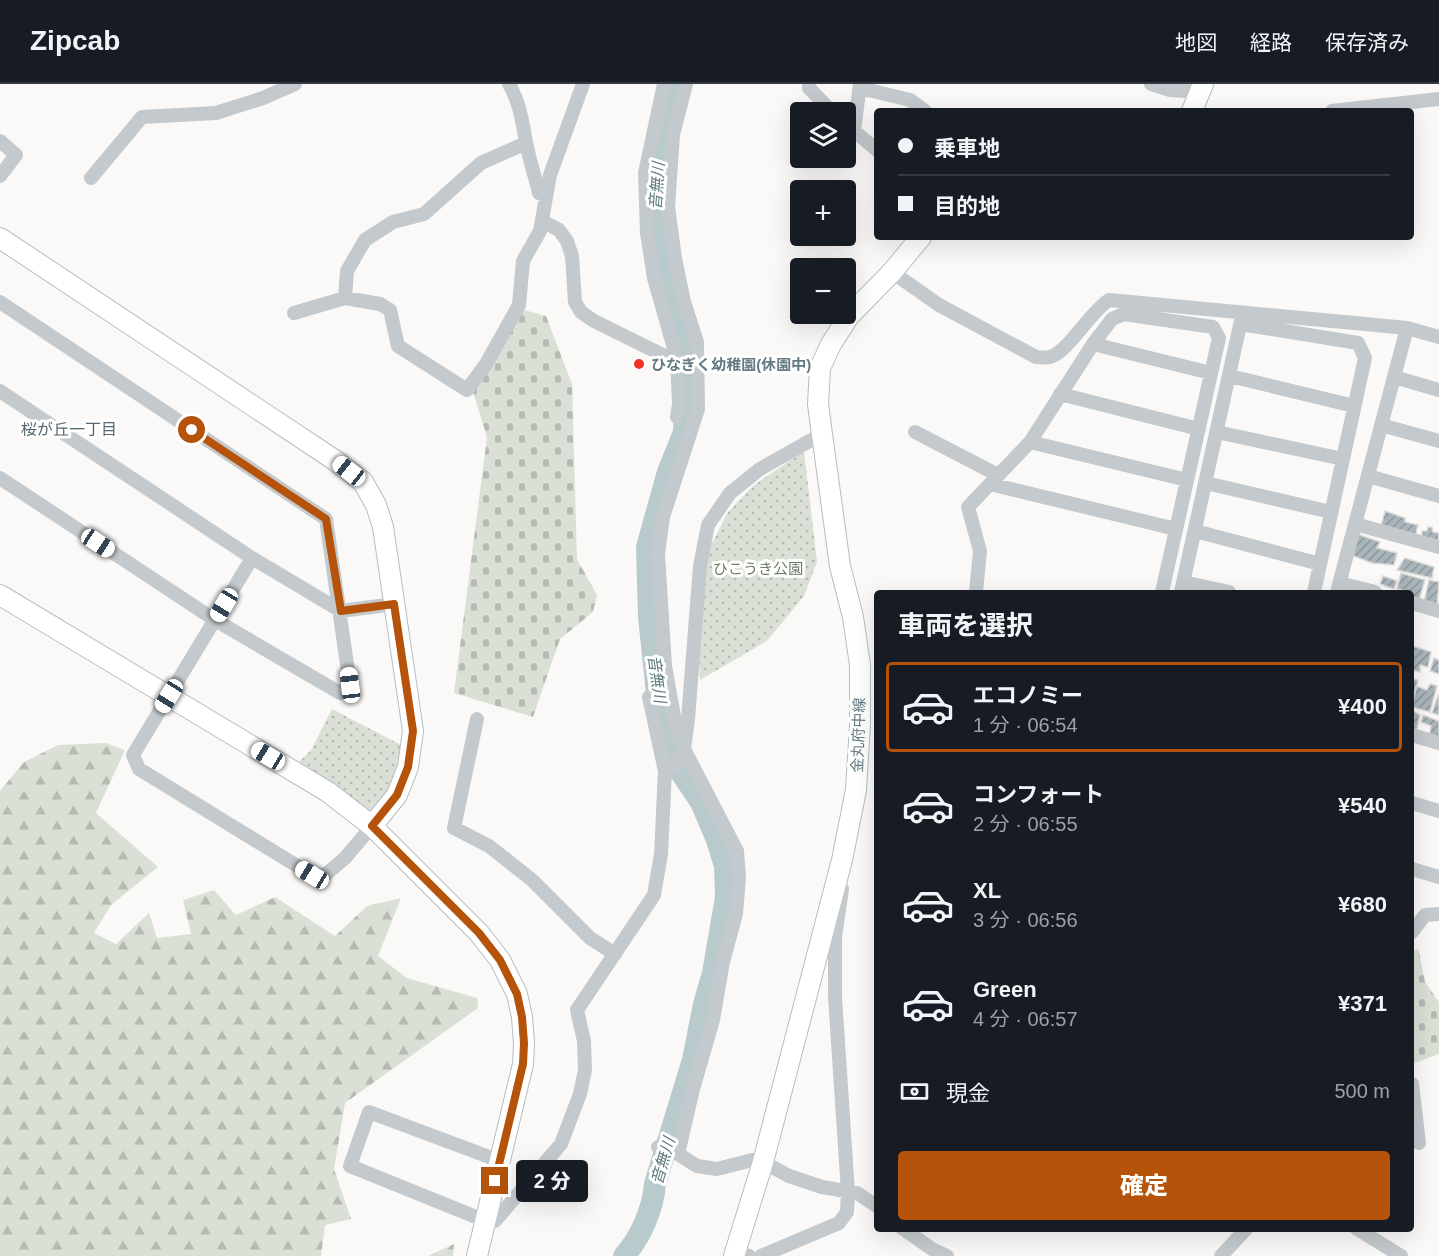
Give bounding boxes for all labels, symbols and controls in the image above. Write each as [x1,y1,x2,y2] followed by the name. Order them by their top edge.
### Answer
[30,25,120,56] text: Zipcab
[1175,31,1217,54] text: 地図
[1250,31,1292,54] text: 経路
[1325,31,1409,54] text: 保存済み
[790,102,856,324] map controls
[790,102,856,168] button: layers
[934,136,1000,161] text: 乗車地
[647,159,667,211] water label: 音無川
[790,180,856,246] button: +
[934,194,1000,219] text: 目的地
[790,258,856,324] button: −
[651,356,811,373] place label: ひなぎく幼稚園(休園中)
[632,357,646,371] marker: ひなぎく幼稚園(休園中)
[178,416,205,443] route start
[21,421,117,438] district label: 桜が丘一丁目
[329,453,369,489] car
[78,526,118,560] car
[713,560,803,577] park label: ひこうき公園
[207,585,241,625] car
[898,611,1033,641] text: 車両を選択
[645,654,669,706] water label: 音無川
[339,666,361,704] car
[152,676,186,716] car
[901,680,955,734] icon: car
[973,683,1083,708] text: エコノミー
[1338,694,1387,719] text: ¥400
[848,697,868,773] street label: 金丸府中線
[973,714,1078,736] text: 1 分 · 06:54
[248,739,288,773] car
[901,779,955,833] icon: car
[973,782,1104,807] text: コンフォート
[1338,793,1387,818] text: ¥540
[973,813,1078,835] text: 2 分 · 06:55
[292,858,332,892] car
[901,878,955,932] icon: car
[973,878,1001,903] text: XL
[1338,892,1387,917] text: ¥680
[973,909,1078,931] text: 3 分 · 06:56
[901,977,955,1031] icon: car
[973,977,1037,1002] text: Green
[1338,991,1387,1016] text: ¥371
[973,1008,1078,1030] text: 4 分 · 06:57
[898,1075,931,1108] icon: cash
[1334,1080,1390,1102] text: 500 m
[946,1081,990,1106] text: 現金
[648,1134,678,1186] water label: 音無川
[898,1151,1390,1220] button: 確定
[516,1160,588,1202] callout: 2 分
[481,1167,508,1194] route end
[534,1170,570,1192] text: 2 分

